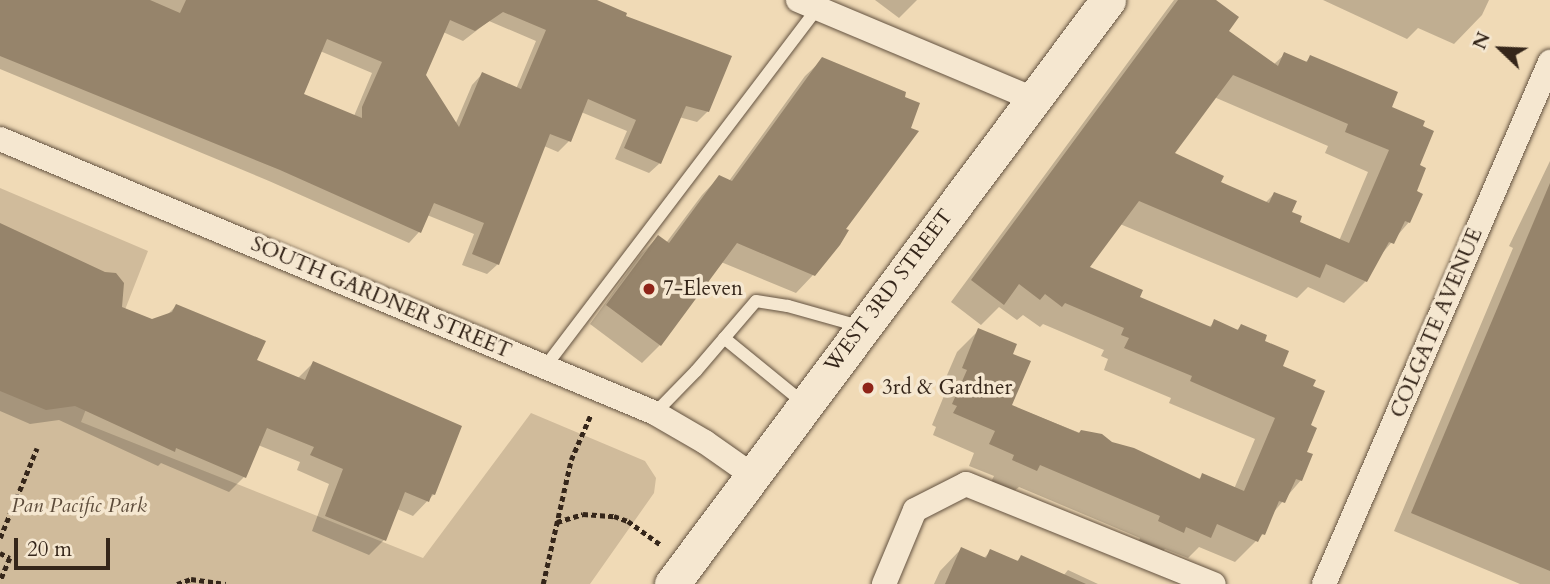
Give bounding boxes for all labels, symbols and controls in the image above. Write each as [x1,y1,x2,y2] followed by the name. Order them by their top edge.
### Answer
[1466,14,1536,84] north arrow
[1466,28,1497,53] text: N
[820,205,958,377] street label: WEST 3RD STREET
[1386,224,1488,422] street label: COLGATE AVENUE
[247,232,515,364] street label: SOUTH GARDNER STREET
[663,276,743,302] place label: 7-Eleven
[641,281,657,297] marker: 7-Eleven
[882,375,1012,401] place label: 3rd & Gardner
[860,380,876,396] marker: 3rd & Gardner
[11,493,147,519] park label: Pan Pacific Park
[18,524,114,568] scale bar
[27,535,72,564] text: 20 m

